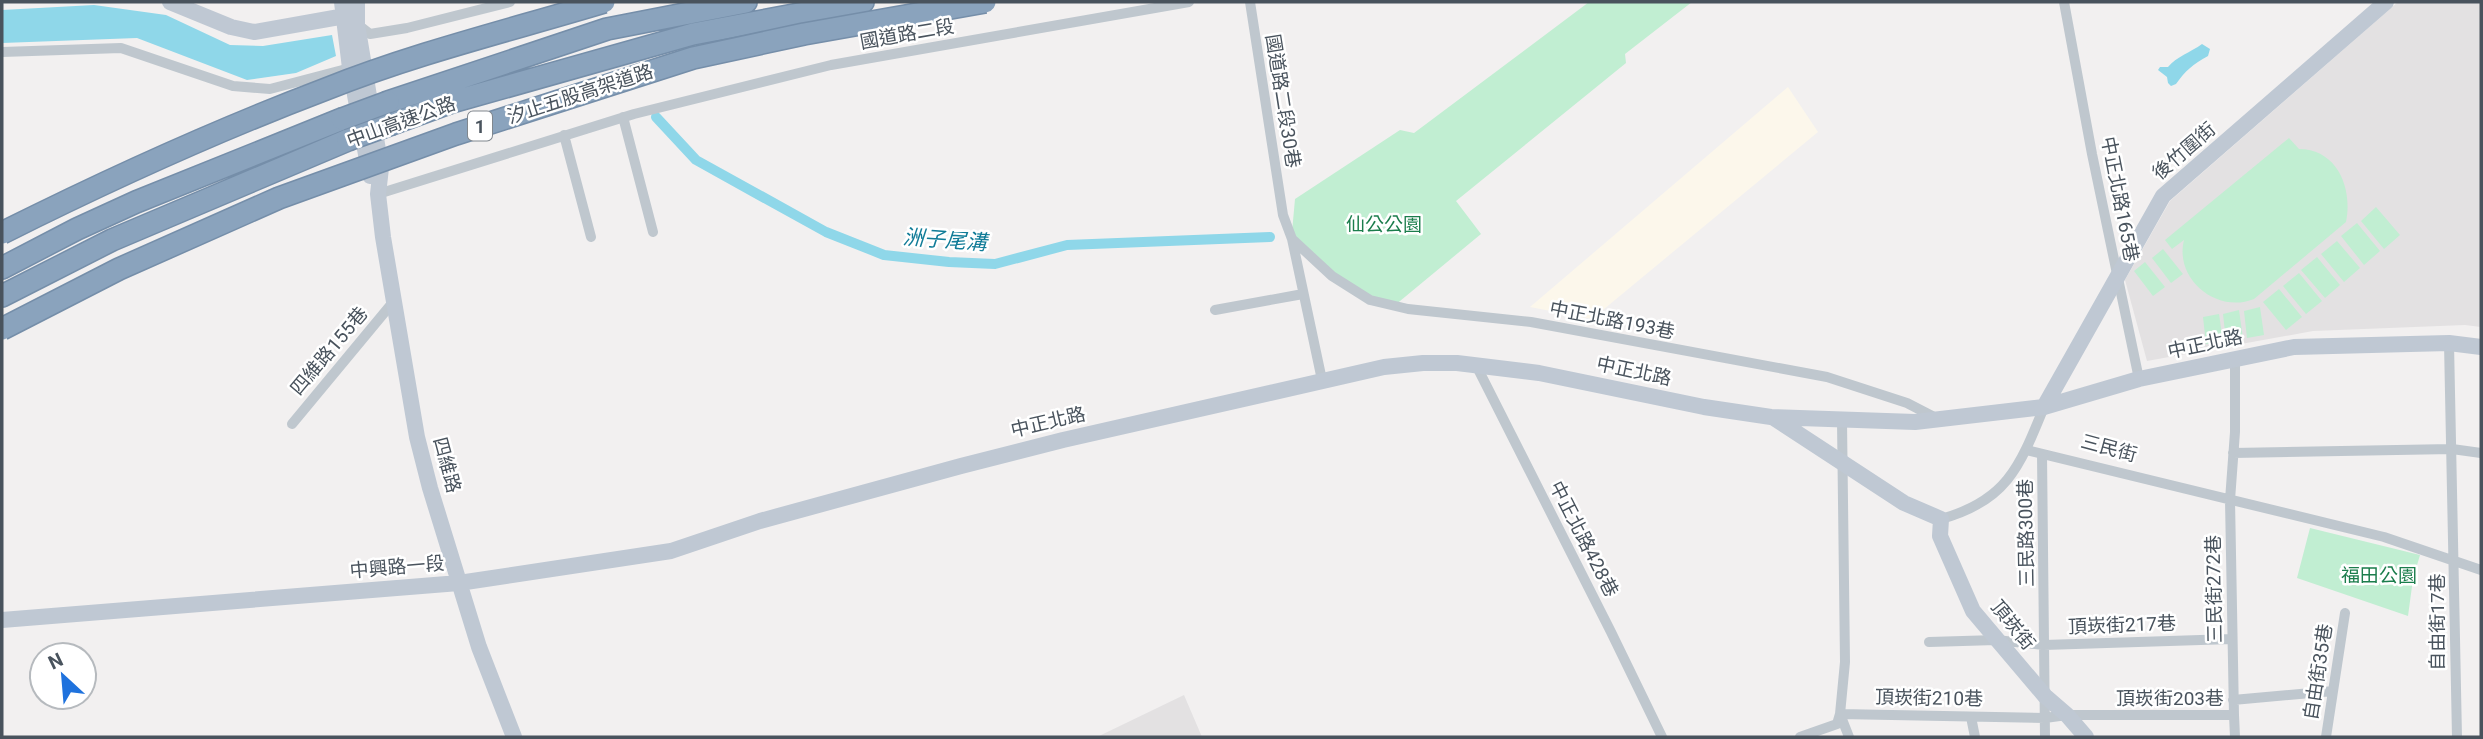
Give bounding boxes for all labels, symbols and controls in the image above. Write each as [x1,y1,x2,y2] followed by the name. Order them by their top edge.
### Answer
[858,14,956,54] street label: 國道路二段
[1261,32,1305,170] street label: 國道路二段30巷
[504,60,656,128] street label: 汐止五股高架道路
[343,92,459,152] street label: 中山高速公路
[468,112,492,140] road number: 1
[2148,117,2220,185] street label: 後竹圍街
[2097,134,2143,264] street label: 中正北路165巷
[1346,213,1422,236] park label: 仙公公園
[902,225,991,255] water label: 洲子尾溝
[1547,297,1677,343] street label: 中正北路193巷
[285,302,373,400] street label: 四維路155巷
[2165,325,2245,363] street label: 中正北路
[1594,352,1674,390] street label: 中正北路
[1008,402,1088,442] street label: 中正北路
[2078,430,2140,466] street label: 三民街
[429,434,465,496] street label: 四維路
[1545,477,1623,601] street label: 中正北路428巷
[2014,479,2038,587] street label: 三民路300巷
[2202,535,2226,643] street label: 三民街272巷
[349,551,445,583] street label: 中興路一段
[2341,564,2417,587] park label: 福田公園
[2426,573,2449,671] street label: 自由街17巷
[1986,596,2040,654] street label: 頂崁街
[2068,612,2176,638] street label: 頂崁街217巷
[2299,622,2337,722] street label: 自由街35巷
[28,641,98,711] north arrow
[45,648,67,674] text: N
[1875,686,1983,710] street label: 頂崁街210巷
[2116,687,2224,710] street label: 頂崁街203巷

